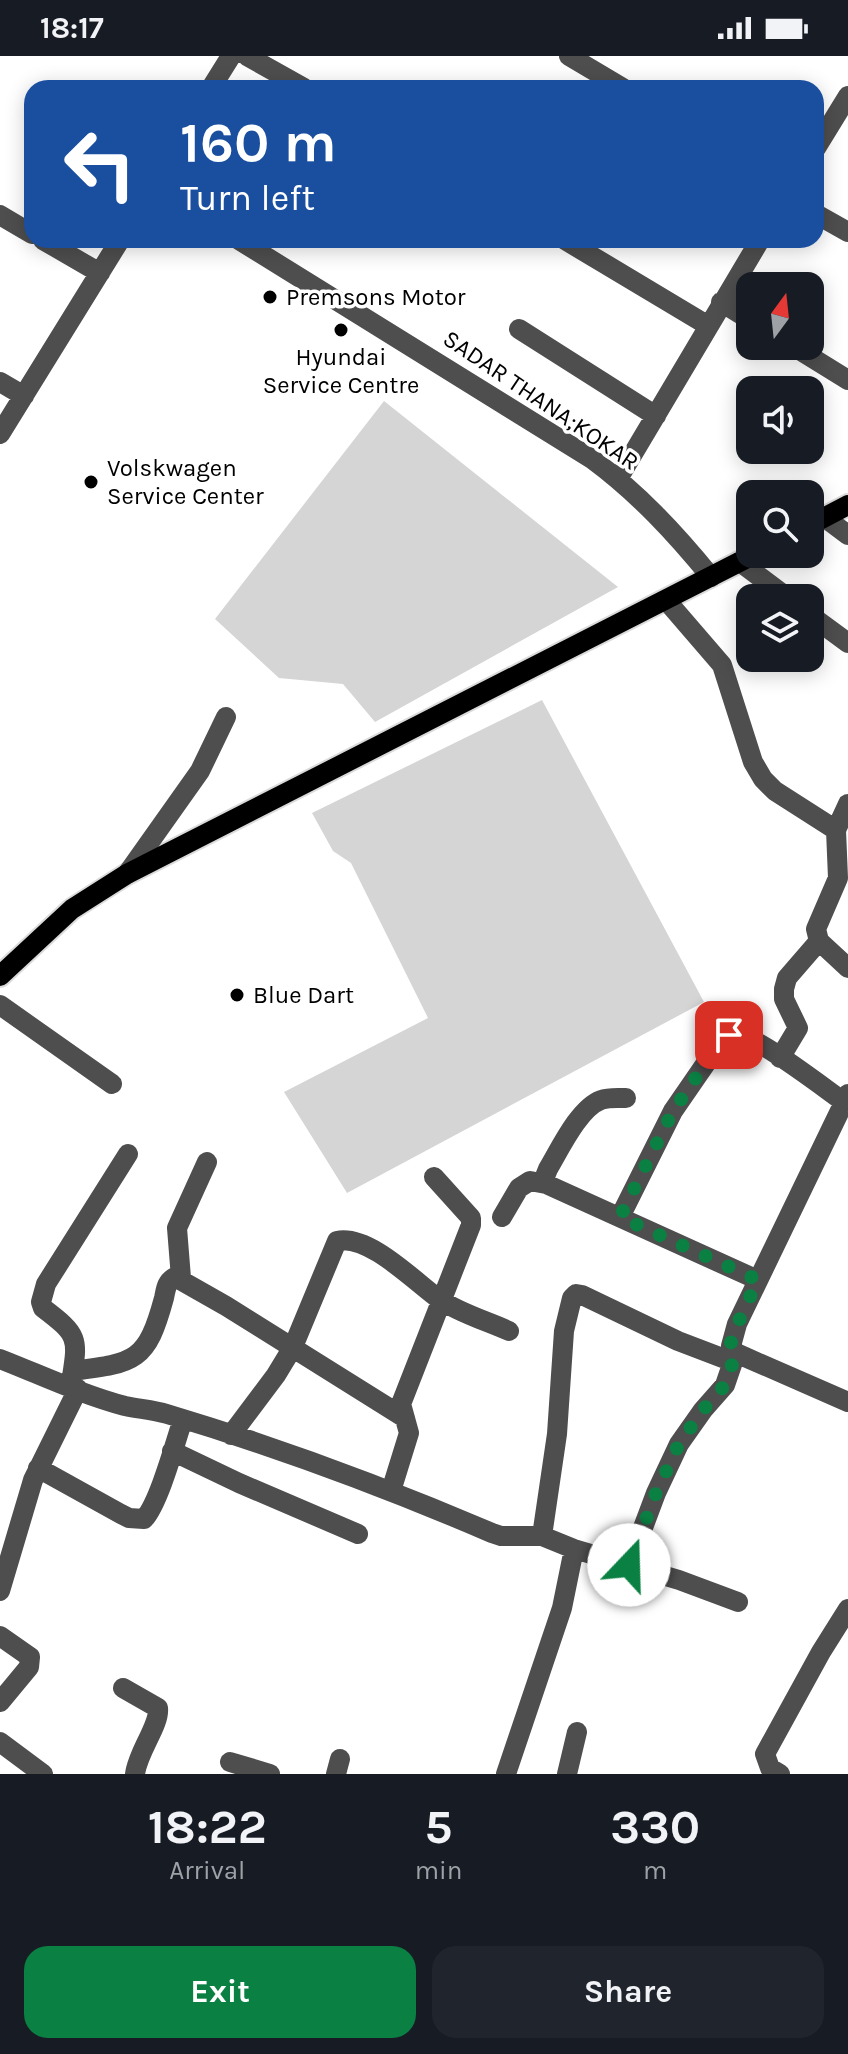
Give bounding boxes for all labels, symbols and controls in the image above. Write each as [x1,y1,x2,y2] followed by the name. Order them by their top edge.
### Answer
[40,10,104,46] text: 18:17
[180,110,337,175] text: 160 m
[48,112,152,216] icon: left
[180,177,315,219] text: Turn left
[736,272,824,360] north arrow
[736,272,824,672] map controls
[286,283,466,311] place label: Premsons Motor
[261,288,279,306] marker: Premsons Motor
[332,321,350,339] marker: Hyundai Service Centre
[438,324,644,476] street label: SADAR THANA;KOKAR
[263,343,419,399] place label: Hyundai Service Centre
[736,376,824,464] button: sound
[107,454,264,510] place label: Volskwagen Service Center
[82,473,100,491] marker: Volskwagen Service Center
[736,480,824,568] button: search
[736,584,824,672] button: layers
[253,981,354,1009] place label: Blue Dart
[228,986,246,1004] marker: Blue Dart
[695,1001,763,1069] pin
[707,1013,751,1057] icon: arrive
[587,1523,671,1607] position arrow
[148,1799,267,1855] text: 18:22
[425,1799,452,1855] text: 5
[610,1799,700,1855] text: 330
[169,1855,245,1886] text: Arrival
[415,1855,462,1886] text: min
[643,1855,667,1886] text: m
[24,1946,416,2038] button: Exit
[432,1946,824,2038] button: Share

